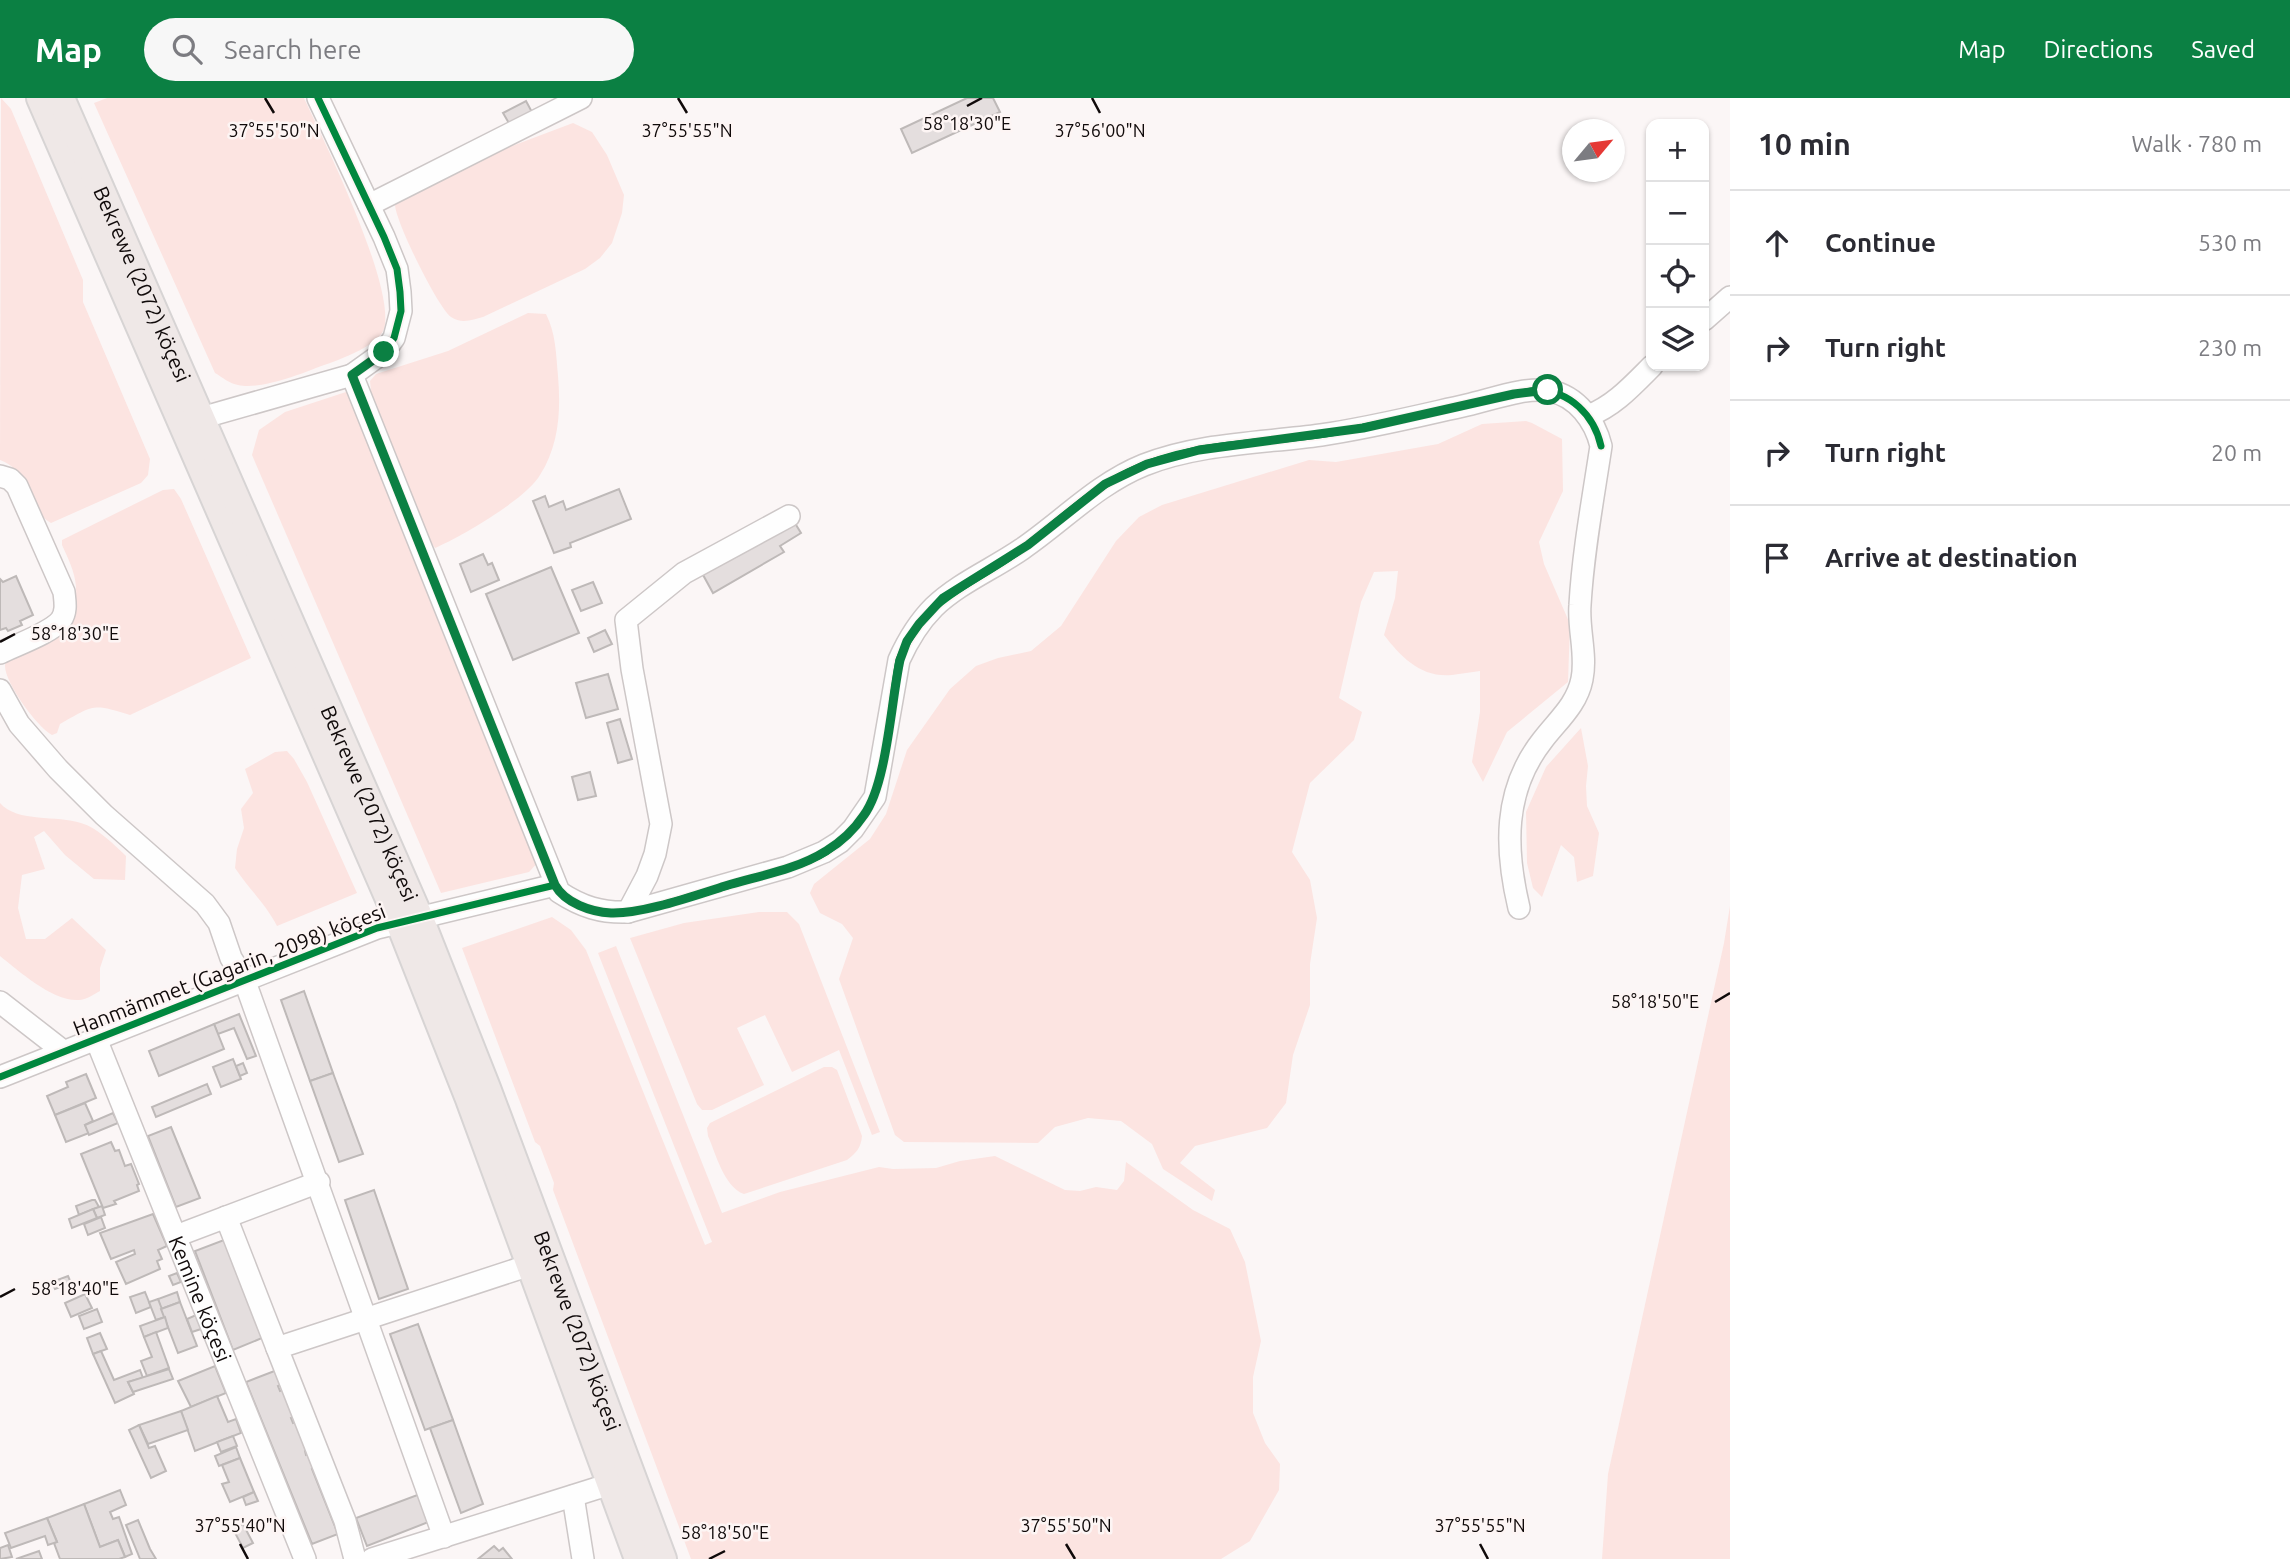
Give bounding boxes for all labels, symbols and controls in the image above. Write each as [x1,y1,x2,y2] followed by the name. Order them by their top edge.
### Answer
[144,18,634,81] search box
[168,30,206,68] icon: search
[35,31,102,68] text: Map
[224,35,362,64] text: Search here
[1958,36,2005,63] text: Map
[2043,36,2153,63] text: Directions
[2191,36,2255,63] text: Saved
[923,113,1011,133] text: 58°18'30"E
[1562,119,1625,182] north arrow
[1646,119,1709,371] map controls
[1646,119,1709,182] button: +
[228,120,320,140] text: 37°55'50"N
[641,120,733,140] text: 37°55'55"N
[1054,120,1146,140] text: 37°56'00"N
[1758,127,1851,161] text: 10 min
[2131,131,2262,156] text: Walk · 780 m
[89,182,196,386] street label: Bekrewe (2072) köçesi
[1646,182,1709,245] button: −
[1758,224,1796,262] icon: ahead
[1825,228,1936,257] text: Continue
[2198,230,2262,255] text: 530 m
[1646,245,1709,308] button: locate
[1646,308,1709,371] button: layers
[1758,329,1796,367] icon: right
[1825,333,1946,362] text: Turn right
[2198,335,2262,360] text: 230 m
[368,336,399,367] route end
[1532,374,1563,405] route start
[1758,434,1796,472] icon: right
[1825,438,1946,467] text: Turn right
[2211,440,2262,465] text: 20 m
[1758,539,1796,577] icon: arrive
[1825,543,2078,572] text: Arrive at destination
[31,623,119,643] text: 58°18'30"E
[316,702,423,905] street label: Bekrewe (2072) köçesi
[69,898,389,1040] street label: Hanmämmet (Gagarin, 2098) köçesi
[1611,991,1699,1011] text: 58°18'50"E
[529,1228,626,1434] street label: Bekrewe (2072) köçesi
[164,1232,236,1365] street label: Kemine köçesi
[31,1278,119,1298] text: 58°18'40"E
[194,1515,286,1535] text: 37°55'40"N
[1020,1515,1112,1535] text: 37°55'50"N
[1434,1515,1526,1535] text: 37°55'55"N
[681,1522,769,1542] text: 58°18'50"E

